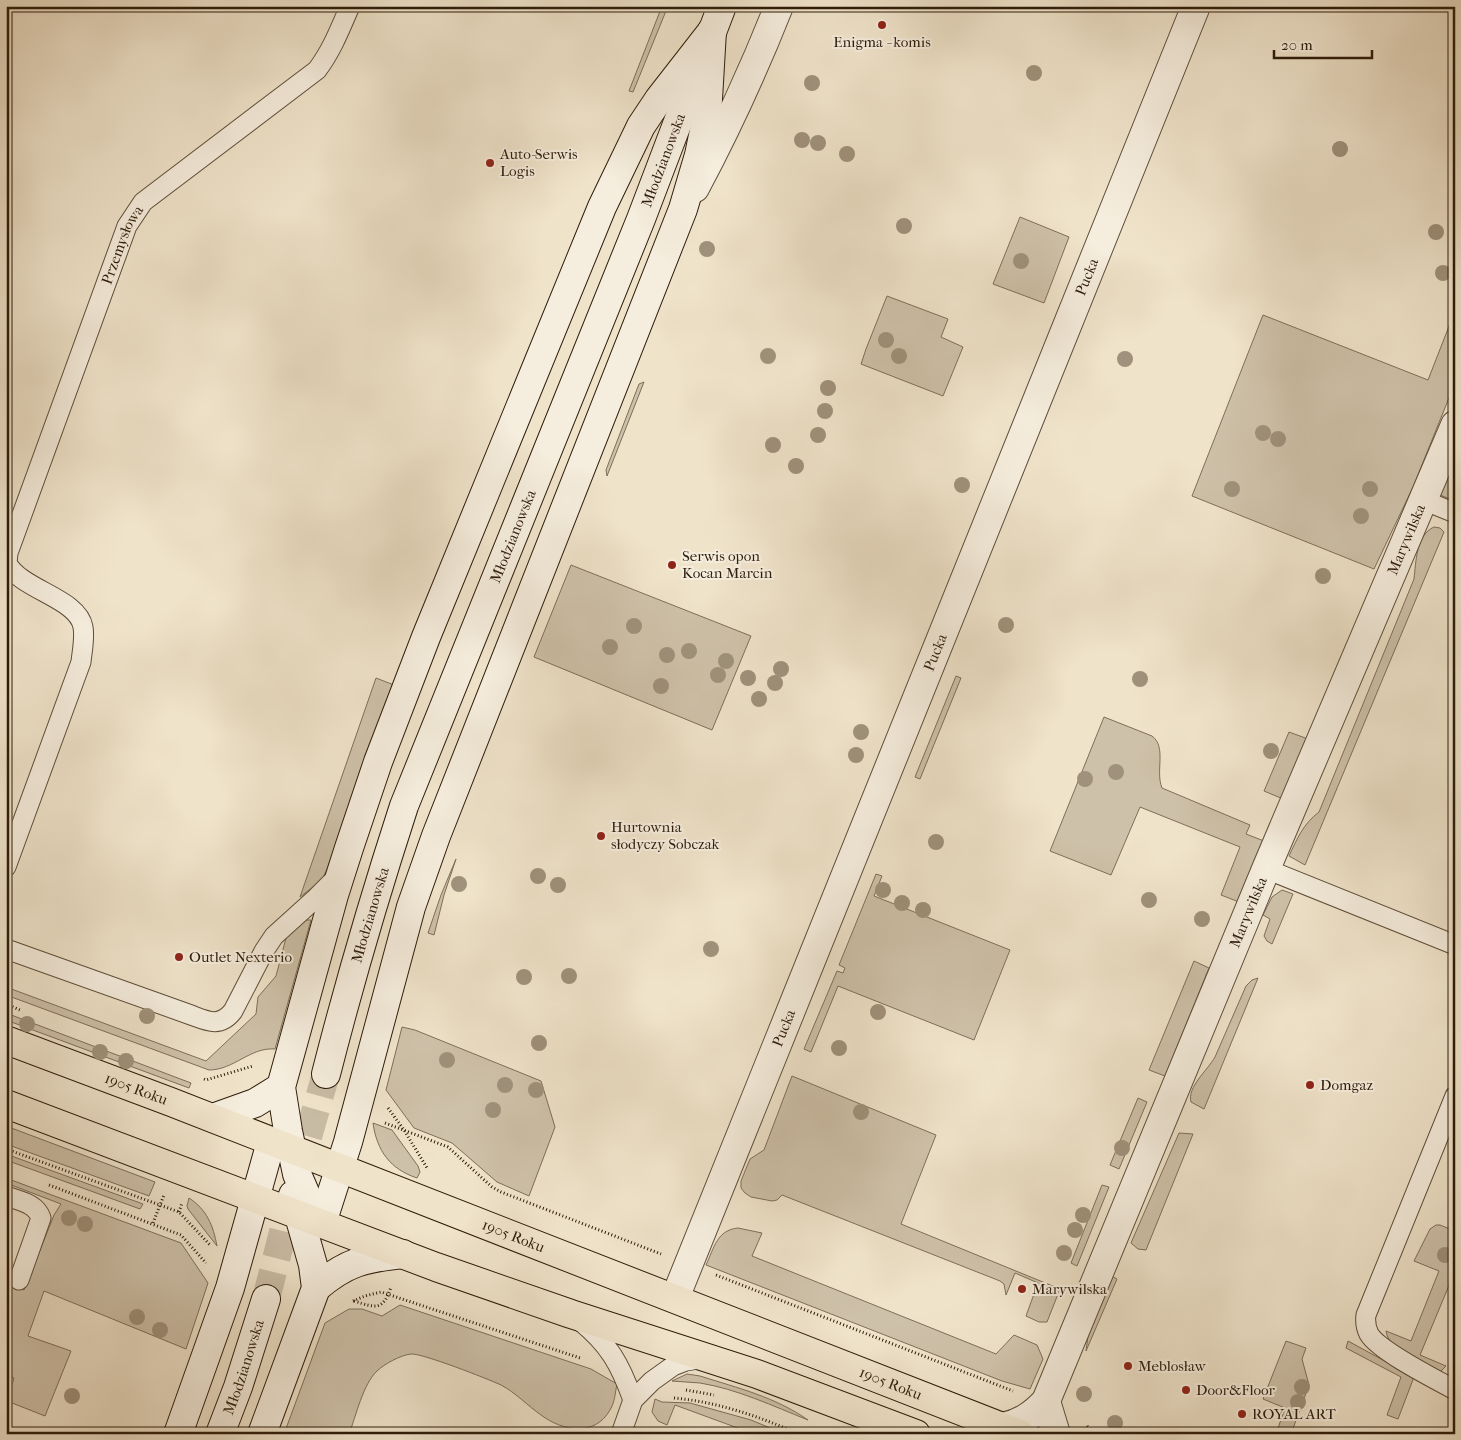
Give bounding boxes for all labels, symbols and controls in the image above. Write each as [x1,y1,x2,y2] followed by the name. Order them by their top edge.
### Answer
[876,19,888,31] marker: Enigma - komis
[1274,28,1371,60] scale bar
[833,33,931,51] place label: Enigma - komis
[1281,36,1313,54] text: 20 m
[637,110,690,210] street label: Młodzianowska
[499,145,578,180] place label: Auto-Serwis Logis
[484,157,496,169] marker: Auto-Serwis Logis
[98,201,148,287] street label: Przemysłowa
[1071,255,1103,298] street label: Pucka
[486,486,540,586] street label: Młodzianowska
[1383,500,1430,577] street label: Marywilska
[682,547,773,582] place label: Serwis opon Kocan Marcin
[666,559,678,571] marker: Serwis opon Kocan Marcin
[920,630,951,674] street label: Pucka
[611,818,720,853] place label: Hurtownia słodyczy Sobczak
[595,830,607,842] marker: Hurtownia słodyczy Sobczak
[348,864,393,965] street label: Młodzianowska
[1225,873,1271,950] street label: Marywilska
[189,948,292,966] place label: Outlet Nexterio
[173,951,185,963] marker: Outlet Nexterio
[768,1006,800,1049] street label: Pucka
[102,1069,170,1109] street label: 1905 Roku
[1320,1076,1373,1094] place label: Domgaz
[1304,1079,1316,1091] marker: Domgaz
[480,1216,548,1256] street label: 1905 Roku
[1032,1280,1108,1298] place label: Marywilska
[1016,1283,1028,1295] marker: Marywilska
[219,1316,268,1417] street label: Młodzianowska
[1138,1357,1207,1375] place label: Meblosław
[1122,1360,1134,1372] marker: Meblosław
[857,1363,925,1404] street label: 1905 Roku
[1196,1381,1276,1399] place label: Door&Floor
[1180,1384,1192,1396] marker: Door&Floor
[1252,1405,1337,1423] place label: ROYAL ART
[1236,1408,1248,1420] marker: ROYAL ART

